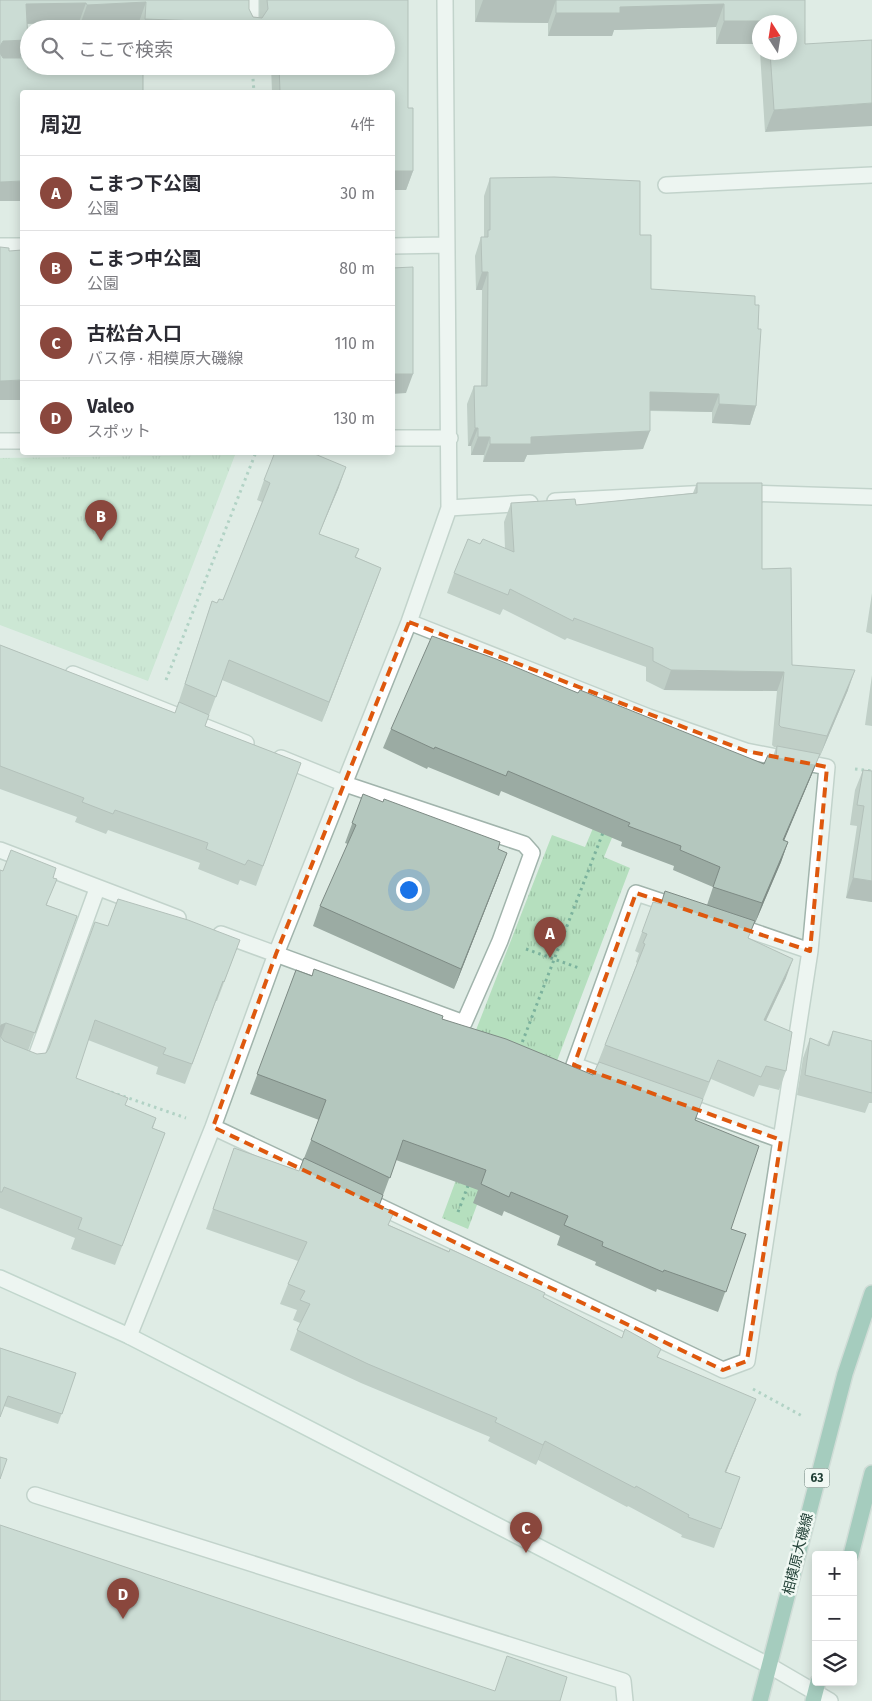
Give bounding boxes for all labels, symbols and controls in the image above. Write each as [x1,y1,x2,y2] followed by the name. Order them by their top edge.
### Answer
[752,15,797,60] north arrow
[20,20,395,75] search box
[38,34,66,62] icon: search
[78,38,173,61] text: ここで検索
[40,112,82,138] text: 周辺
[350,115,375,134] text: 4件
[87,172,201,195] text: こまつ下公園
[51,184,61,203] text: A
[340,184,375,203] text: 30 m
[87,199,119,218] text: 公園
[87,247,201,270] text: こまつ中公園
[51,259,61,278] text: B
[339,259,375,278] text: 80 m
[87,274,119,293] text: 公園
[87,322,182,345] text: 古松台入口
[51,334,61,353] text: C
[334,334,375,353] text: 110 m
[87,349,243,368] text: バス停 · 相模原大磯線
[87,395,134,418] text: Valeo
[51,409,61,428] text: D
[333,409,375,428] text: 130 m
[87,422,151,441] text: スポット
[85,500,117,541] pin: B
[396,877,422,903] your location
[534,917,566,958] pin: A
[804,1469,830,1488] road number: 63
[780,1511,816,1597] street label: 相模原大磯線
[510,1512,542,1553] pin: C
[812,1551,857,1686] map controls
[812,1551,857,1596] button: +
[107,1578,139,1619] pin: D
[812,1596,857,1641] button: −
[812,1641,857,1686] button: layers

